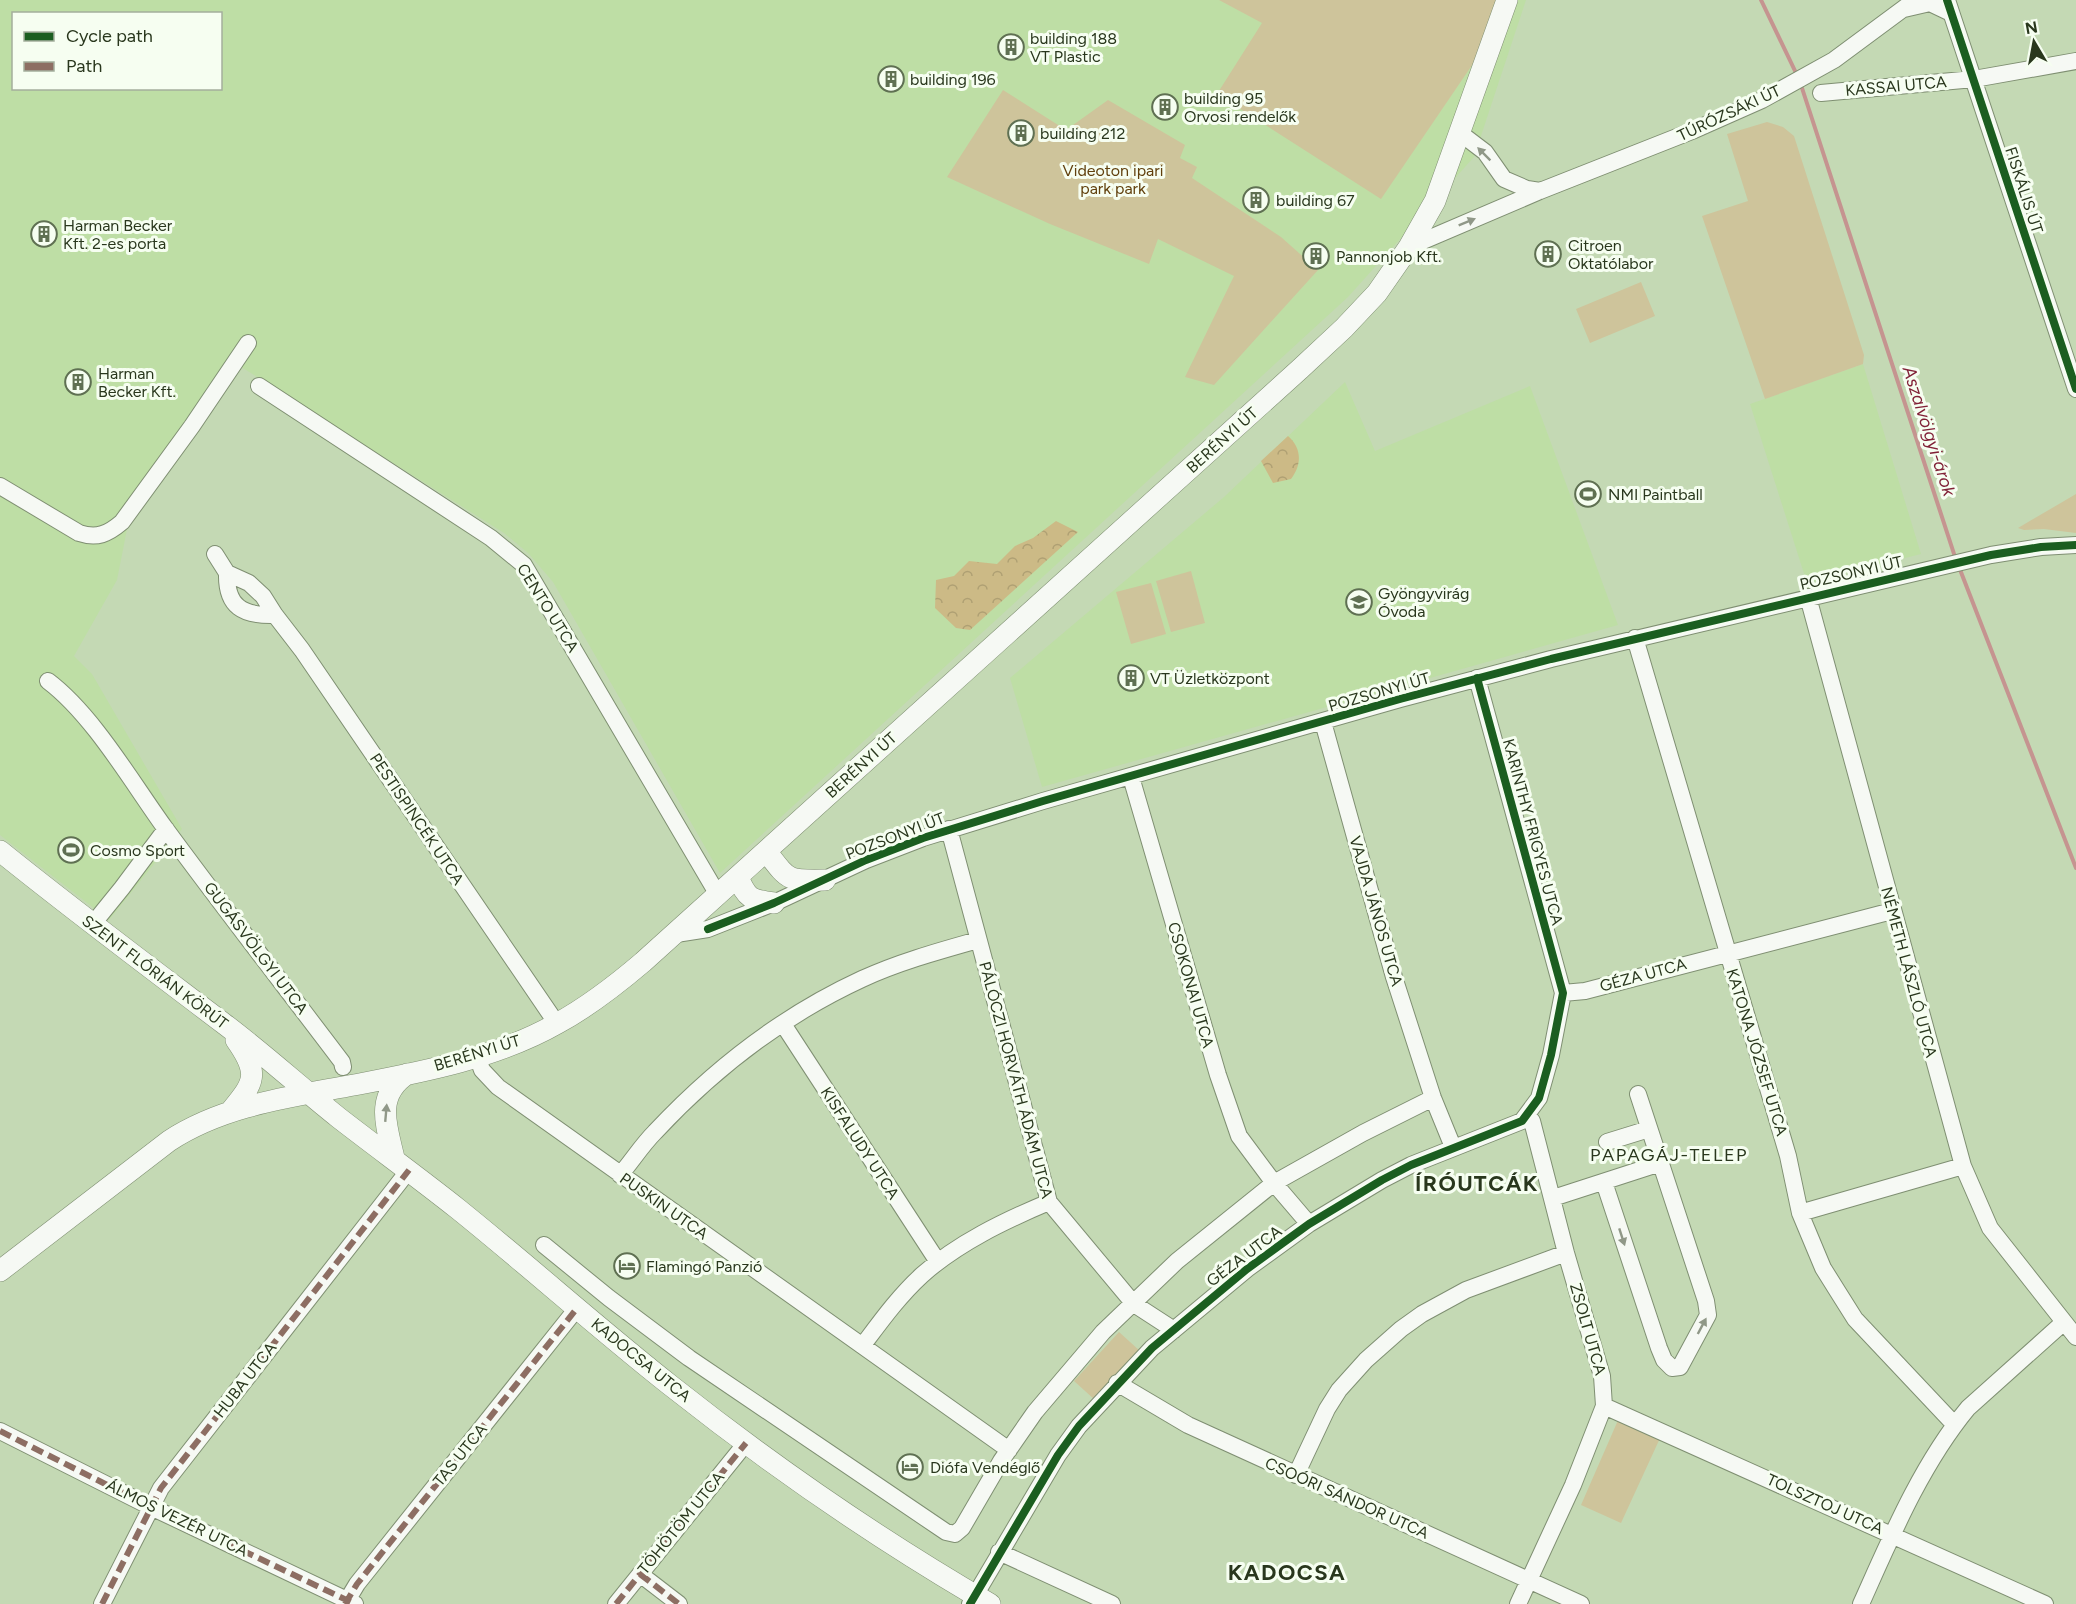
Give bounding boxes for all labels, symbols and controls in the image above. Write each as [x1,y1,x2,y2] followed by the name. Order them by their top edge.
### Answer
[12,12,222,90] legend
[2004,12,2064,72] north arrow
[2024,17,2039,38] text: N
[66,25,153,47] text: Cycle path
[1030,29,1117,66] place label: building 188 VT Plastic
[996,32,1026,62] building icon: building 188 VT Plastic
[66,55,102,77] text: Path
[876,64,906,94] building icon: building 196
[910,70,996,89] place label: building 196
[1844,72,1948,100] street label: KASSAI UTCA
[1674,81,1784,145] street label: TÚRÓZSÁKI ÚT
[1184,89,1296,126] place label: building 95 Orvosi rendelők
[1150,92,1180,122] building icon: building 95 Orvosi rendelők
[1006,118,1036,148] building icon: building 212
[1040,124,1125,143] place label: building 212
[2001,144,2047,236] street label: FISKÁLIS ÚT
[1478,147,1492,161] one-way arrow
[1063,161,1163,198] park label: Videoton ipari park park
[1241,185,1271,215] building icon: building 67
[1276,191,1355,210] place label: building 67
[63,216,173,253] place label: Harman Becker Kft. 2-es porta
[1458,217,1476,227] one-way arrow
[29,219,59,249] building icon: Harman Becker Kft. 2-es porta
[1568,236,1654,273] place label: Citroen Oktatólabor
[1533,239,1563,269] building icon: Citroen Oktatólabor
[1301,241,1331,271] building icon: Pannonjob Kft.
[1336,247,1441,266] place label: Pannonjob Kft.
[1897,362,1961,500] water label: Aszalvölgyi-árok
[98,364,176,401] place label: Harman Becker Kft.
[63,367,93,397] building icon: Harman Becker Kft.
[1183,403,1262,477] street label: BERÉNYI ÚT
[1573,479,1603,509] sports icon: NMI Paintball
[1608,485,1703,504] place label: NMI Paintball
[1798,552,1904,594] street label: POZSONYI ÚT
[513,560,583,656] street label: CENTO UTCA
[1378,584,1469,621] place label: Gyöngyvirág Óvoda
[1344,587,1374,617] school or university icon: Gyöngyvirág Óvoda
[1116,663,1146,693] building icon: VT Üzletközpont
[1326,668,1432,716] street label: POZSONYI ÚT
[1150,669,1270,688] place label: VT Üzletközpont
[822,728,901,802] street label: BERÉNYI ÚT
[1499,737,1567,927] street label: KARINTHY FRIGYES UTCA
[366,750,468,889] street label: PESTISPINCÉK UTCA
[843,808,947,864] street label: POZSONYI ÚT
[1345,834,1407,988] street label: VAJDA JÁNOS UTCA
[56,835,86,865] sports icon: Cosmo Sport
[90,841,185,860] place label: Cosmo Sport
[200,878,312,1018] street label: GUGÁSVÖLGYI UTCA
[1877,885,1941,1060] street label: NÉMETH LÁSZLÓ UTCA
[78,911,232,1033] street label: SZENT FLÓRIÁN KÖRÚT
[1164,920,1218,1050] street label: CSOKONAI UTCA
[1598,954,1689,996] street label: GÉZA UTCA
[975,959,1057,1201] street label: PÁLÓCZI HORVÁTH ÁDÁM UTCA
[1722,966,1792,1138] street label: KATONA JÓZSEF UTCA
[432,1031,523,1075] street label: BERÉNYI ÚT
[817,1083,903,1203] street label: KISFALUDY UTCA
[381,1103,391,1122] one-way arrow
[1590,1144,1748,1166] district label: PAPAGÁJ-TELEP
[616,1169,712,1243] street label: PUSKIN UTCA
[1415,1170,1539,1197] district label: ÍRÓUTCÁK
[1203,1222,1285,1290] street label: GÉZA UTCA
[1618,1228,1628,1246] one-way arrow
[612,1251,642,1281] hotel icon: Flamingó Panzió
[646,1257,762,1276] place label: Flamingó Panzió
[1566,1281,1610,1377] street label: ZSOLT UTCA
[587,1314,695,1406] street label: KADOCSA UTCA
[1697,1317,1707,1334] one-way arrow
[210,1338,280,1421] street label: HUBA UTCA
[429,1420,491,1490] street label: TAS UTCA
[895,1452,925,1482] hotel icon: Diófa Vendéglő
[1262,1453,1432,1543] street label: CSOÓRI SÁNDOR UTCA
[930,1458,1040,1477] place label: Diófa Vendéglő
[634,1468,728,1578] street label: TÖHÖTÖM UTCA
[1764,1470,1886,1538] street label: TOLSZTOJ UTCA
[103,1475,251,1561] street label: ÁLMOS VEZÉR UTCA
[1228,1559,1346,1586] district label: KADOCSA

